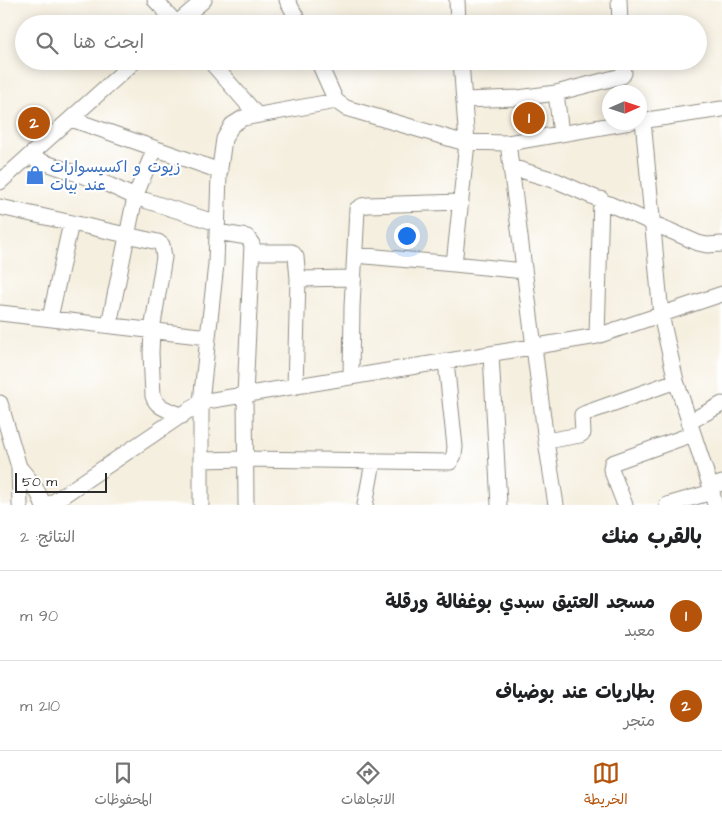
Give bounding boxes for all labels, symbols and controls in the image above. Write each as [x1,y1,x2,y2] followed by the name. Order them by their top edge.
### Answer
[15,15,707,70] search box
[33,29,61,57] icon: search
[73,29,144,56] text: ابحث هنا
[602,85,647,130] north arrow
[513,99,545,137] pin: 1
[18,104,50,142] pin: 2
[50,156,181,196] place label: زيوت و اكسيسوارات عند بيات
[24,164,46,186] shop icon: زيوت و اكسيسوارات عند بيات
[394,223,420,249] your location
[15,470,108,493] scale bar
[22,472,57,492] text: 50 m
[601,522,702,551] text: بالقرب منك
[20,526,75,548] text: النتائج: 2
[385,589,655,616] text: مسجد العتيق سبدي بوغفالة ورقلة
[20,605,58,627] text: 90 m
[685,605,687,627] text: 1
[624,620,655,642] text: معبد
[495,679,655,706] text: بطاريات عند بوضياف
[20,695,60,717] text: 210 m
[681,695,691,717] text: 2
[624,710,655,732] text: متجر
[94,759,152,812] tab: المحفوظات
[341,759,395,812] tab: الاتجاهات
[584,759,628,812] tab: الخريطة

